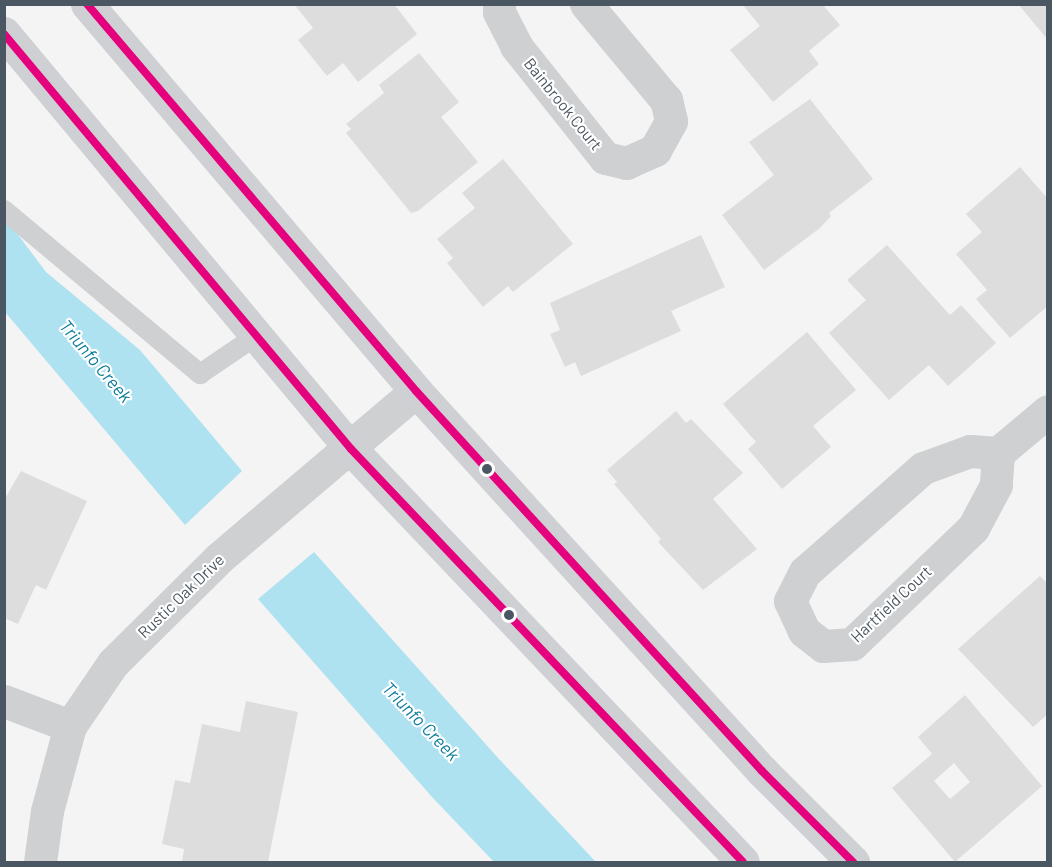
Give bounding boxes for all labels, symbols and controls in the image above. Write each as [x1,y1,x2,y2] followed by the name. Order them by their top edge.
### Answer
[520,54,606,154] street label: Bainbrook Court
[55,315,137,407] water label: Triunfo Creek
[481,463,493,475] unlabelled marker
[134,550,228,642] street label: Rustic Oak Drive
[847,562,935,646] street label: Hartfield Court
[503,609,515,621] unlabelled marker
[378,677,464,765] water label: Triunfo Creek

